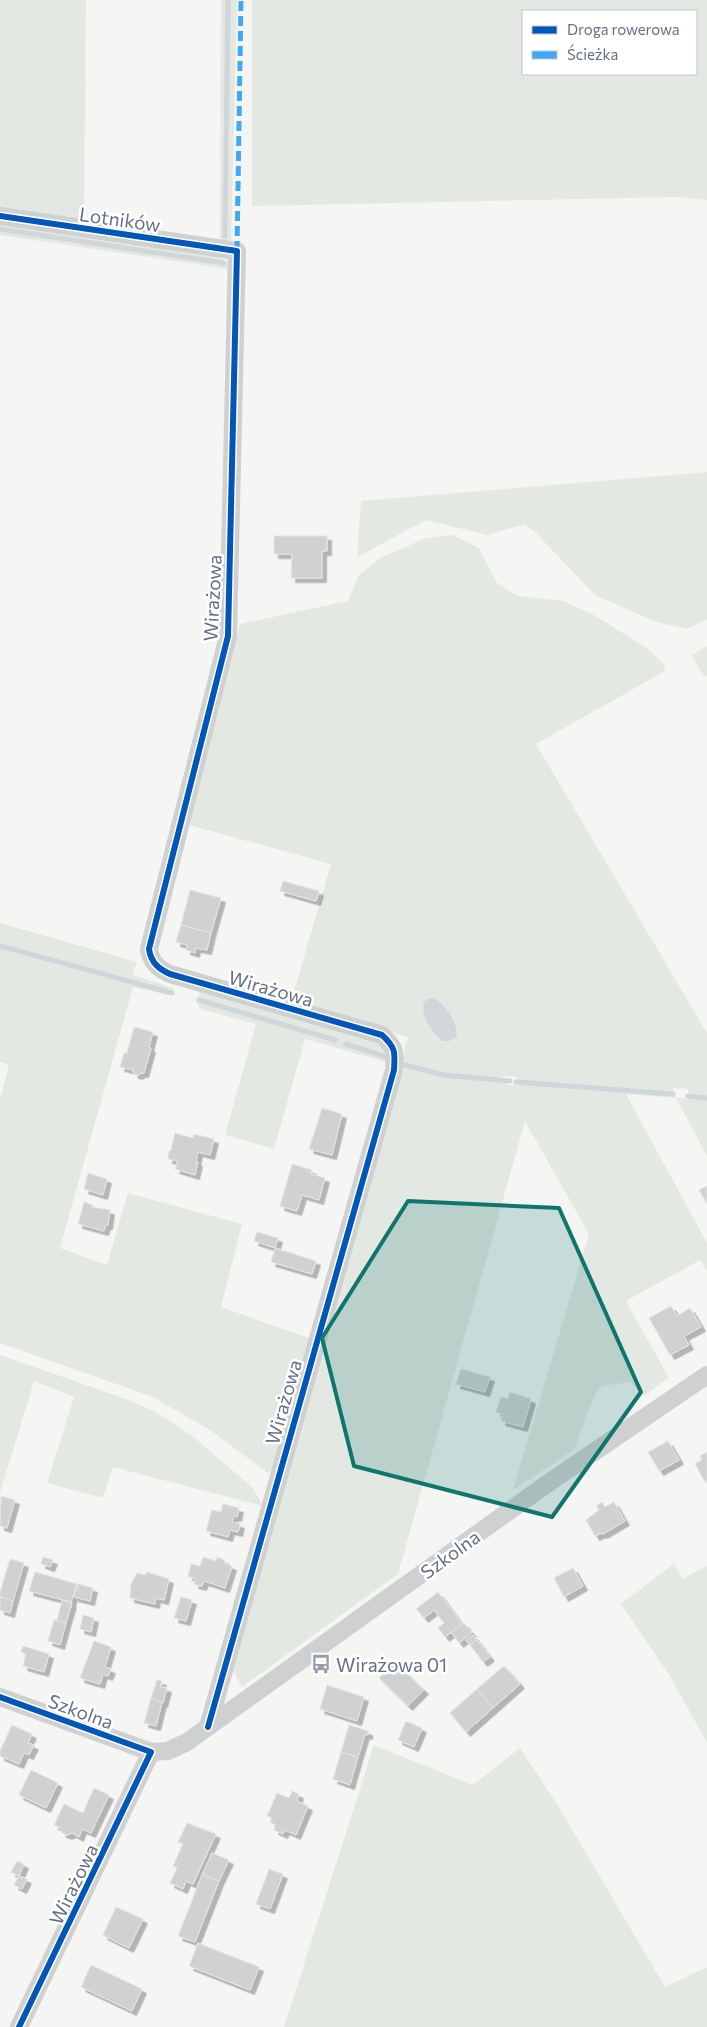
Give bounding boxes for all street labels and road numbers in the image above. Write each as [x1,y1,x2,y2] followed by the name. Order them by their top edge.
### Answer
[78,202,162,236] street label: Lotników
[198,554,226,642] street label: Wirażowa
[226,965,316,1011] street label: Wirażowa
[260,1357,306,1447] street label: Wirażowa
[416,1525,484,1583] street label: Szkolna
[45,1689,117,1733] street label: Szkolna
[44,1840,102,1928] street label: Wirażowa

